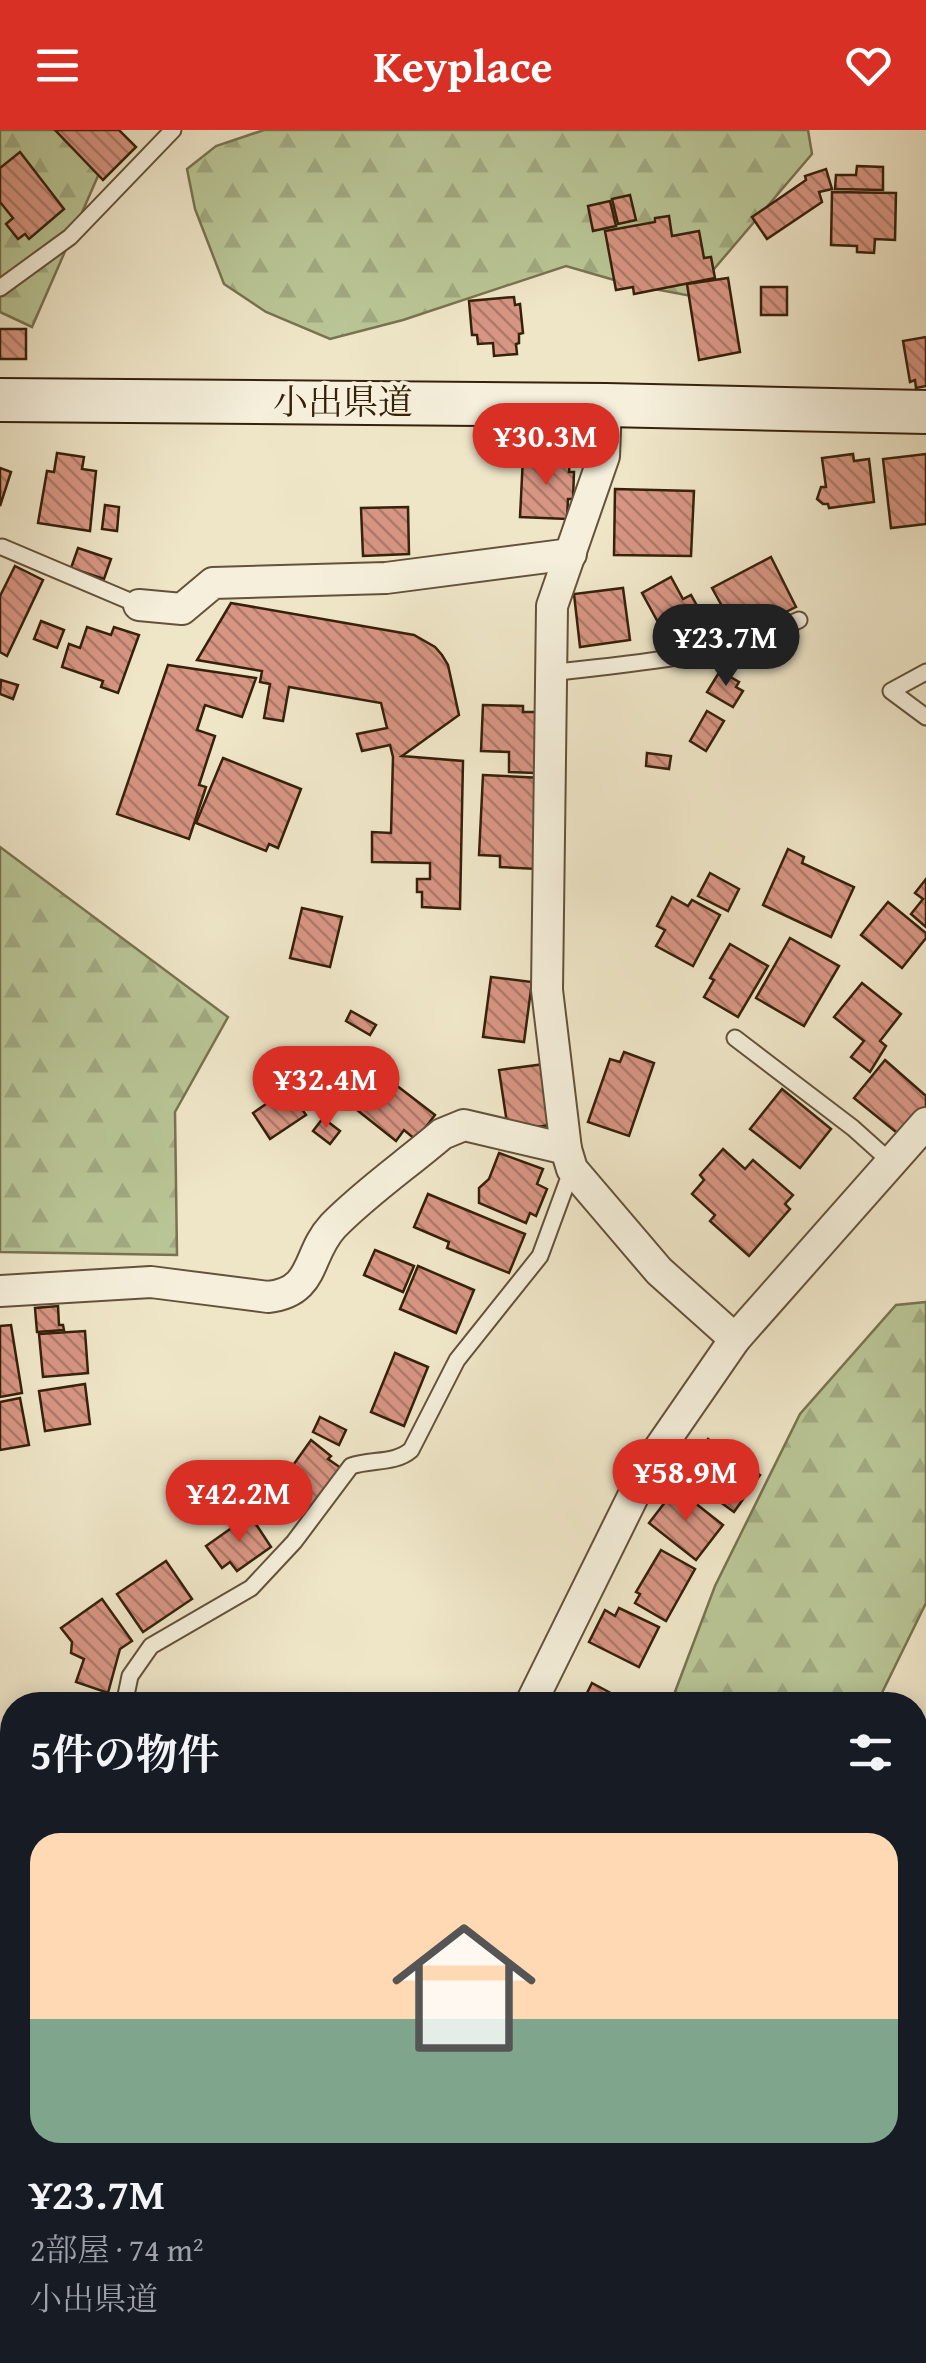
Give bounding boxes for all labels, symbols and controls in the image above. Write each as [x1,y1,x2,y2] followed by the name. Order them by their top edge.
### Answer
[373,33,553,98] text: Keyplace
[30,38,85,93] icon: menu
[841,38,896,93] icon: heart
[273,376,413,427] street label: 小出県道
[465,403,627,488] pin: ¥30.3M
[495,412,597,459] text: ¥30.3M
[645,604,807,689] pin: ¥23.7M
[675,613,777,660] text: ¥23.7M
[245,1046,407,1131] pin: ¥32.4M
[275,1055,377,1102] text: ¥32.4M
[605,1439,767,1524] pin: ¥58.9M
[635,1448,737,1495] text: ¥58.9M
[158,1460,320,1545] pin: ¥42.2M
[188,1469,290,1516] text: ¥42.2M
[30,1723,220,1784] text: 5件の物件
[843,1725,898,1780] icon: filters
[374,1898,554,2078] icon: home
[30,2163,165,2224] text: ¥23.7M
[30,2226,204,2273] text: 2部屋 · 74 m²
[30,2275,158,2322] text: 小出県道

